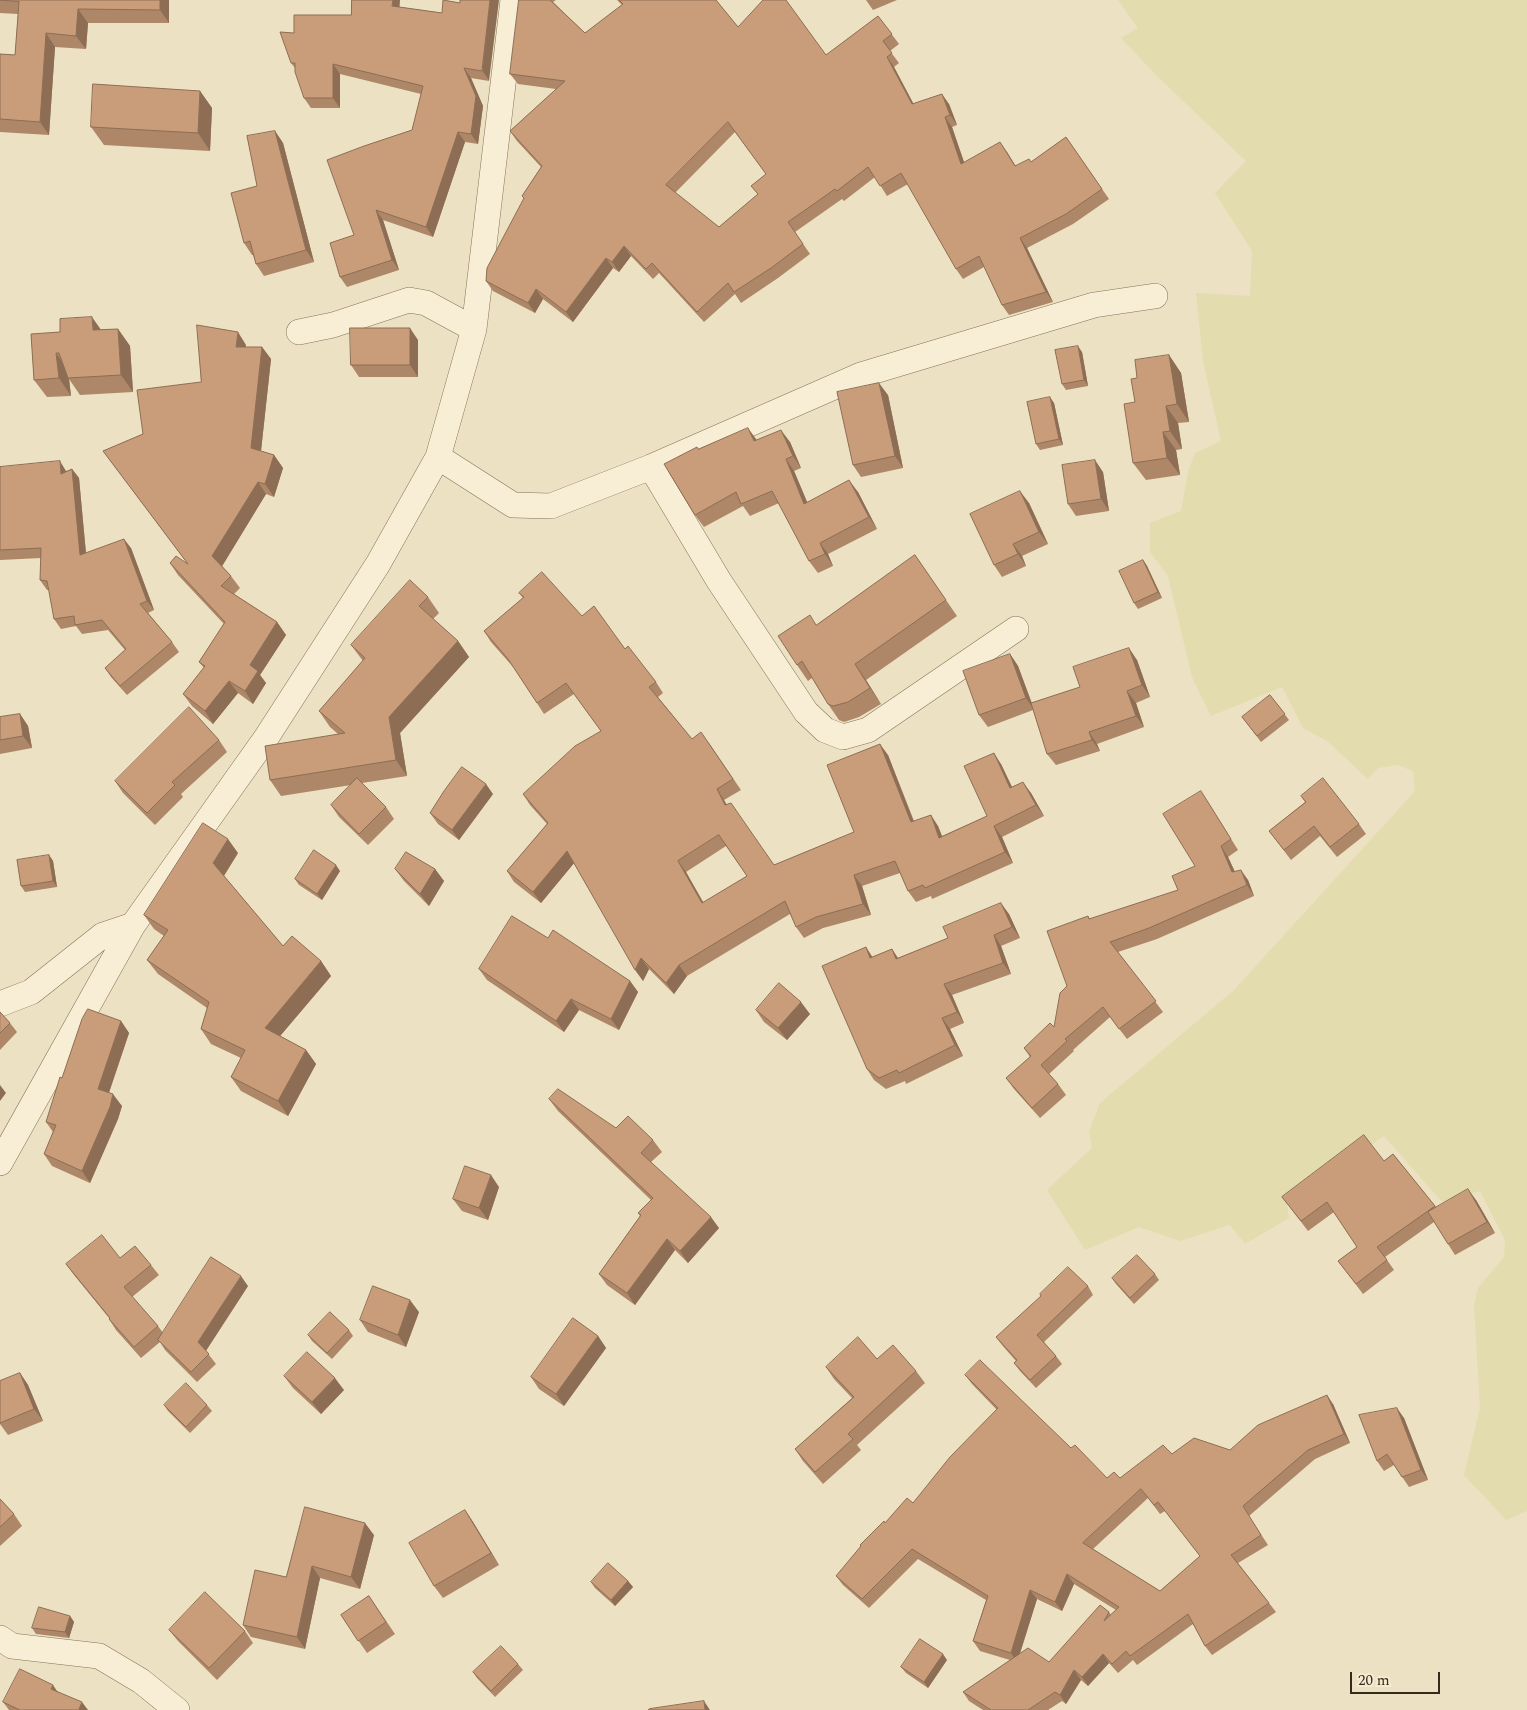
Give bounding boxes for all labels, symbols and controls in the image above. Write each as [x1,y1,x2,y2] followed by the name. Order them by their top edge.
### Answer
[1352,1662,1442,1694] scale bar
[1358,1669,1390,1692] text: 20 m

